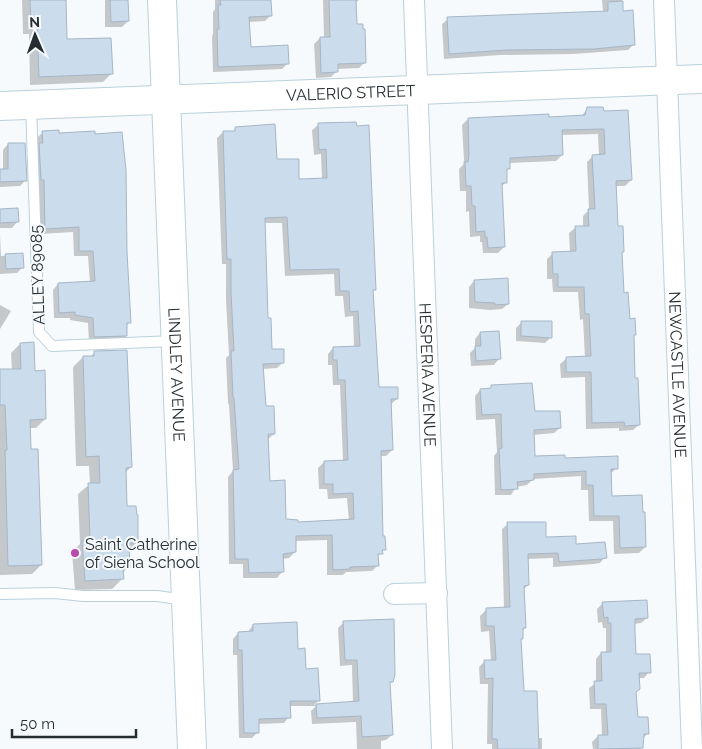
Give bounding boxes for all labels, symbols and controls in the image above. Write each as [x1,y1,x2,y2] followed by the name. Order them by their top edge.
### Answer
[10,10,60,60] north arrow
[29,14,40,30] text: N
[286,81,416,105] street label: VALERIO STREET
[26,224,49,325] street label: ALLEY 89085
[665,291,690,459] street label: NEWCASTLE AVENUE
[415,302,440,447] street label: HESPERIA AVENUE
[164,307,189,442] street label: LINDLEY AVENUE
[85,535,200,572] place label: Saint Catherine of Siena School
[69,547,81,559] marker: Saint Catherine of Siena School
[12,706,136,738] scale bar
[20,715,55,733] text: 50 m

